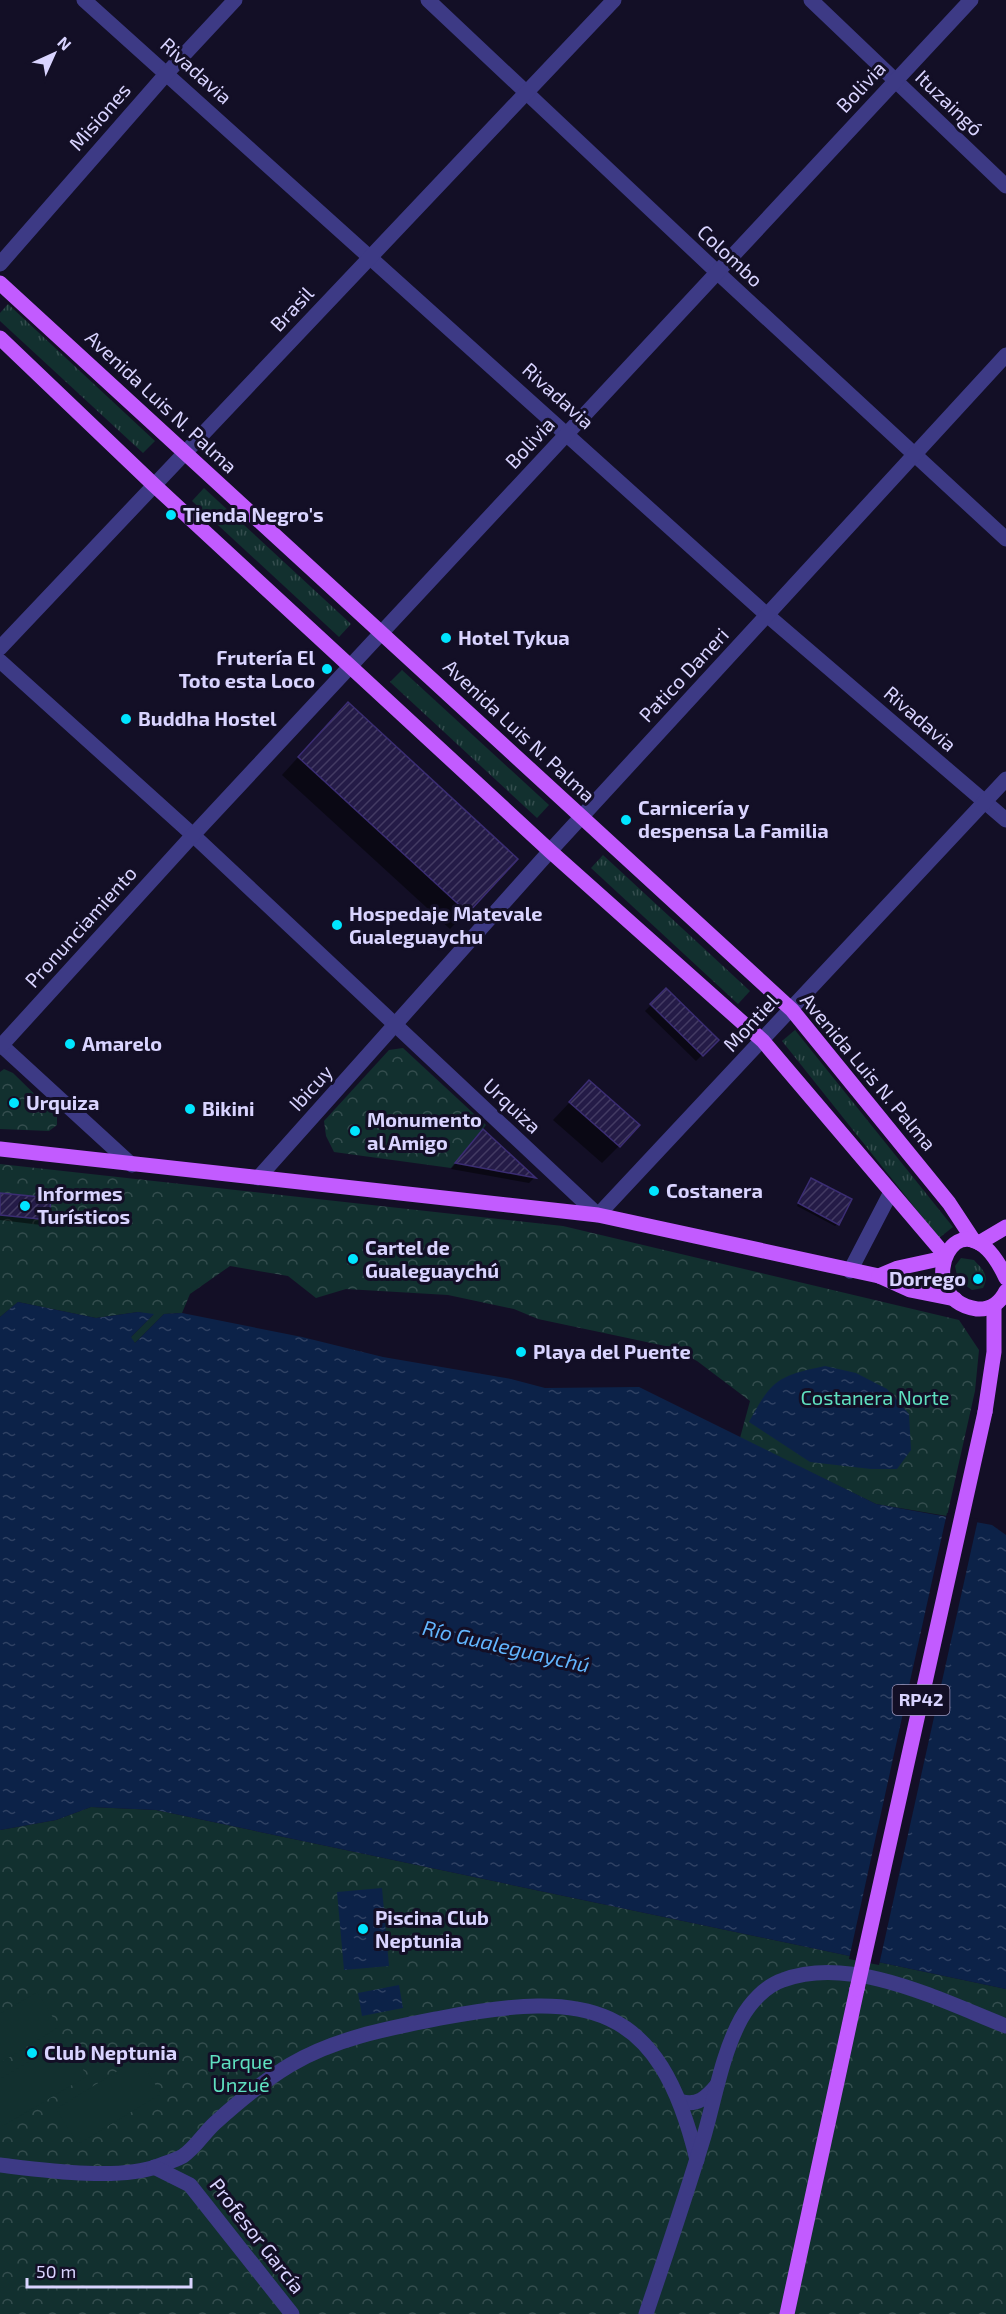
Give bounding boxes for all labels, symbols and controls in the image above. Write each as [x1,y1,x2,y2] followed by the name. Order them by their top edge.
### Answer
[24,24,84,84] north arrow
[54,32,76,54] text: N
[156,32,237,109] street label: Rivadavia
[831,56,890,117] street label: Bolivia
[911,64,988,140] street label: Ituzaingó
[63,78,135,155] street label: Misiones
[693,219,768,291] street label: Colombo
[265,281,318,336] street label: Brasil
[81,325,242,478] street label: Avenida Luis N. Palma
[518,357,599,434] street label: Rivadavia
[500,412,559,473] street label: Bolivia
[183,502,324,526] place label: Tienda Negro's
[164,508,178,522] marker: Tienda Negro's
[633,622,733,727] street label: Patico Daneri
[458,625,570,650] place label: Hotel Tykua
[439,631,453,645] marker: Hotel Tykua
[179,645,315,692] place label: Frutería El Toto esta Loco
[439,654,600,807] street label: Avenida Luis N. Palma
[320,662,334,676] marker: Frutería El Toto esta Loco
[880,680,962,756] street label: Rivadavia
[138,706,277,730] place label: Buddha Hostel
[119,712,133,726] marker: Buddha Hostel
[638,795,829,842] place label: Carnicería y despensa La Familia
[619,813,633,827] marker: Carnicería y despensa La Familia
[19,861,141,992] street label: Pronunciamiento
[349,901,543,949] place label: Hospedaje Matevale Gualeguaychu
[330,918,344,932] marker: Hospedaje Matevale Gualeguaychu
[796,988,942,1155] street label: Avenida Luis N. Palma
[718,989,783,1056] street label: Montiel
[82,1031,162,1055] place label: Amarelo
[63,1037,77,1051] marker: Amarelo
[283,1059,337,1115] street label: Ibicuy
[479,1073,546,1138] street label: Urquiza
[26,1090,99,1114] place label: Urquiza
[7,1096,21,1110] marker: Urquiza
[202,1096,255,1120] place label: Bikini
[183,1102,197,1116] marker: Bikini
[367,1107,482,1154] place label: Monumento al Amigo
[348,1124,362,1138] marker: Monumento al Amigo
[666,1178,763,1202] place label: Costanera
[37,1181,130,1228] place label: Informes Turísticos
[647,1184,661,1198] marker: Costanera
[18,1199,32,1213] marker: Informes Turísticos
[365,1235,499,1283] place label: Cartel de Gualeguaychú
[346,1252,360,1266] marker: Cartel de Gualeguaychú
[889,1266,966,1290] place label: Dorrego
[971,1272,985,1286] marker: Dorrego
[533,1339,691,1364] place label: Playa del Puente
[514,1345,528,1359] marker: Playa del Puente
[800,1385,950,1409] park label: Costanera Norte
[420,1614,592,1678] water label: Río Gualeguaychú
[892,1685,950,1715] road number: RP42
[375,1905,489,1952] place label: Piscina Club Neptunia
[356,1922,370,1936] marker: Piscina Club Neptunia
[44,2040,177,2064] place label: Club Neptunia
[25,2046,39,2060] marker: Club Neptunia
[209,2049,273,2096] park label: Parque Unzué
[205,2173,310,2298] street label: Profesor García
[27,2251,190,2289] scale bar
[36,2260,76,2282] text: 50 m

